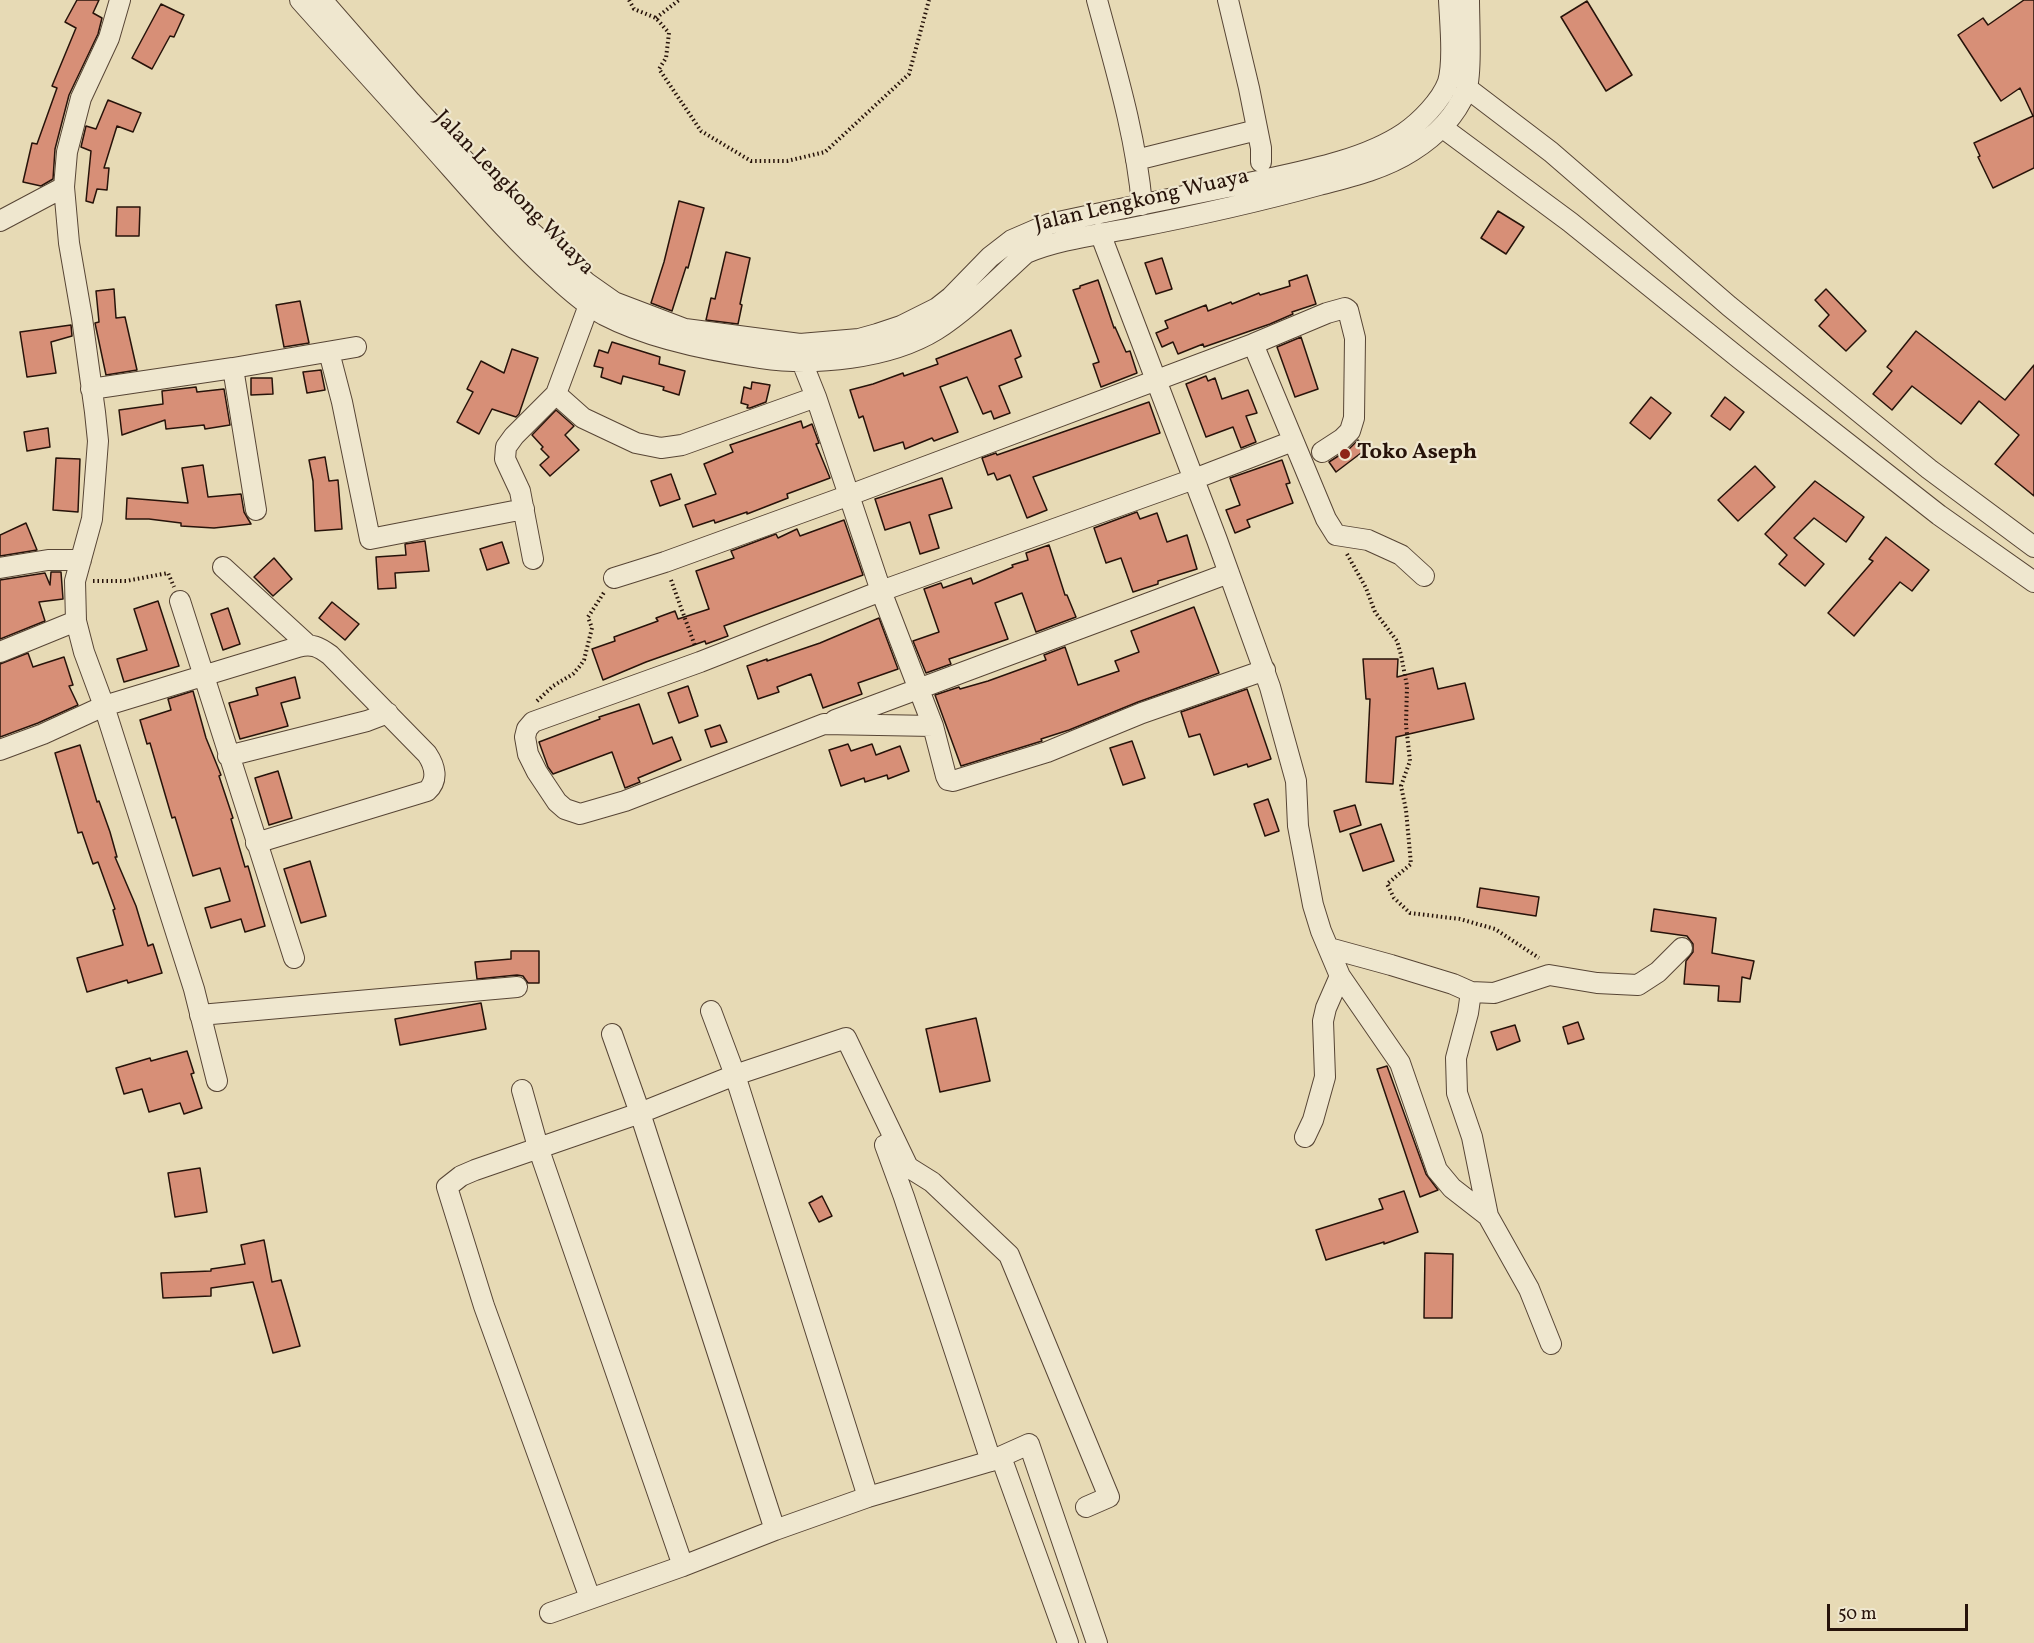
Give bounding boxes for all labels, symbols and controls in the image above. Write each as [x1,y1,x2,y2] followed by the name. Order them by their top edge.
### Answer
[427,106,599,282] street label: Jalan Lengkong Wuaya
[1032,164,1252,240] street label: Jalan Lengkong Wuaya
[1357,441,1477,467] place label: Toko Aseph
[1338,447,1352,461] marker: Toko Aseph
[1830,1592,1971,1630] scale bar
[1838,1602,1877,1627] text: 50 m

